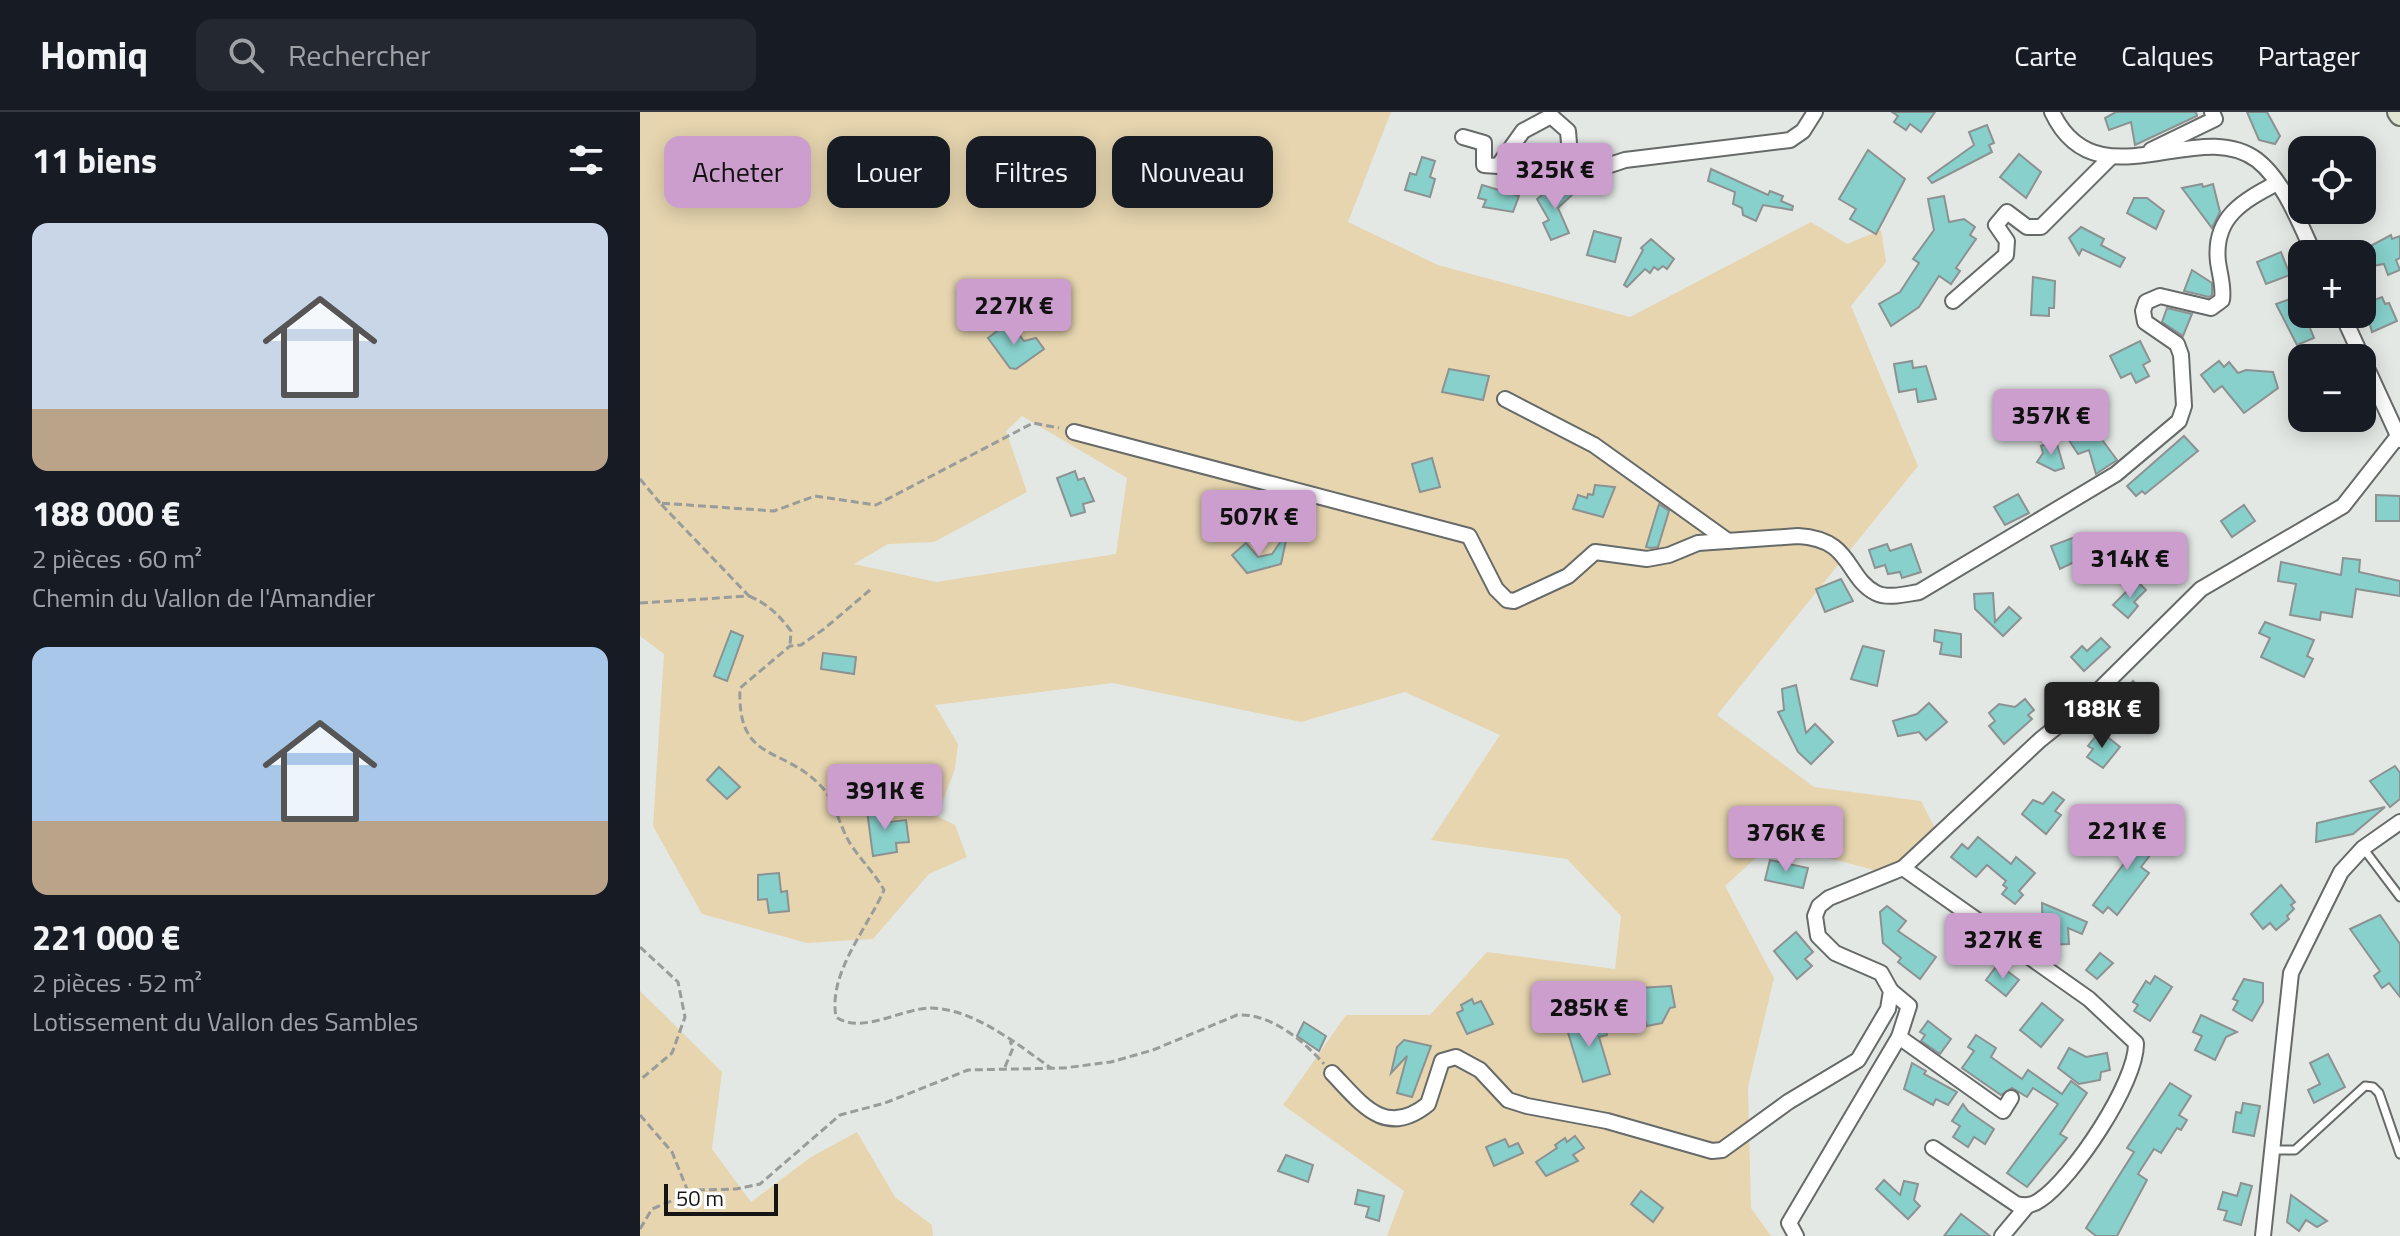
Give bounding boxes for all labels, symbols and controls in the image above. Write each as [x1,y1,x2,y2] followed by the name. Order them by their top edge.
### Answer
[196,19,756,91] search box
[40,26,148,84] text: Homiq
[288,32,431,78] text: Rechercher
[224,33,268,77] icon: search
[2014,34,2077,77] text: Carte
[2121,34,2214,77] text: Calques
[2258,34,2360,77] text: Partager
[32,134,157,186] text: 11 biens
[664,136,811,208] chip: Acheter
[827,136,950,208] chip: Louer
[966,136,1096,208] chip: Filtres
[1112,136,1273,208] chip: Nouveau
[2288,136,2376,432] map controls
[2288,136,2376,224] button: locate
[564,138,608,182] icon: filters
[1490,143,1620,211] pin: 325K €
[1515,149,1595,188] text: 325K €
[2288,240,2376,328] button: +
[248,275,392,419] icon: home
[949,279,1079,347] pin: 227K €
[974,285,1054,324] text: 227K €
[2288,344,2376,432] button: −
[1986,389,2116,457] pin: 357K €
[2011,395,2091,434] text: 357K €
[32,487,180,539] text: 188 000 €
[1194,490,1324,558] pin: 507K €
[1219,496,1299,535] text: 507K €
[2065,532,2195,600] pin: 314K €
[2090,538,2170,577] text: 314K €
[32,539,202,578] text: 2 pièces · 60 m²
[32,578,375,617] text: Chemin du Vallon de l'Amandier
[2037,682,2167,750] pin: 188K €
[2062,688,2142,727] text: 188K €
[248,699,392,843] icon: home
[820,764,950,832] pin: 391K €
[845,770,925,809] text: 391K €
[2062,804,2192,872] pin: 221K €
[1721,806,1851,874] pin: 376K €
[2087,810,2167,849] text: 221K €
[1746,812,1826,851] text: 376K €
[32,911,180,963] text: 221 000 €
[1938,913,2068,981] pin: 327K €
[1963,919,2043,958] text: 327K €
[32,963,202,1002] text: 2 pièces · 52 m²
[1524,981,1654,1049] pin: 285K €
[1549,987,1629,1026] text: 285K €
[32,1002,418,1041] text: Lotissement du Vallon des Sambles
[664,1180,778,1216] scale bar
[676,1181,724,1215] text: 50 m

